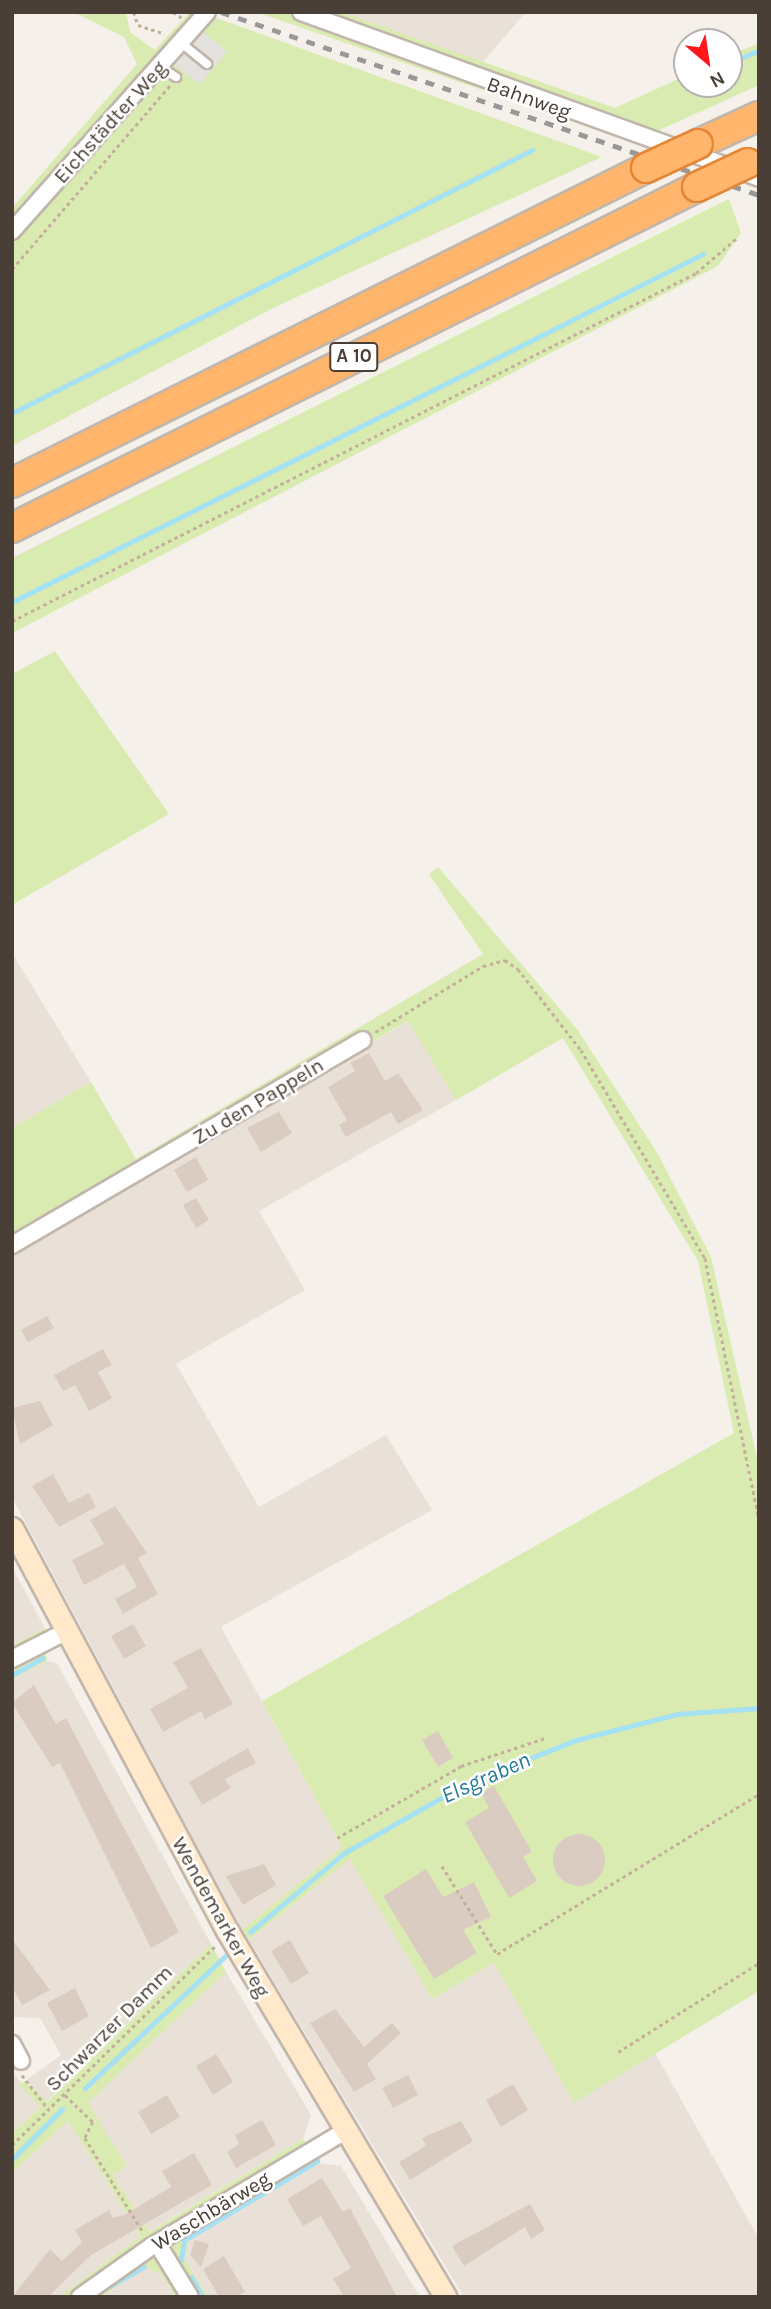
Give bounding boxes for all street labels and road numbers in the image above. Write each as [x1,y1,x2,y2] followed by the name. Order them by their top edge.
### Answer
[48,55,172,189] street label: Eichstädter Weg
[483,71,575,125] street label: Bahnweg
[328,342,380,372] road number: A 10
[188,1052,328,1150] street label: Zu den Pappeln
[166,1832,276,2002] street label: Wendemarker Weg
[40,1959,178,2097] street label: Schwarzer Damm
[147,2166,275,2256] street label: Waschbärweg

